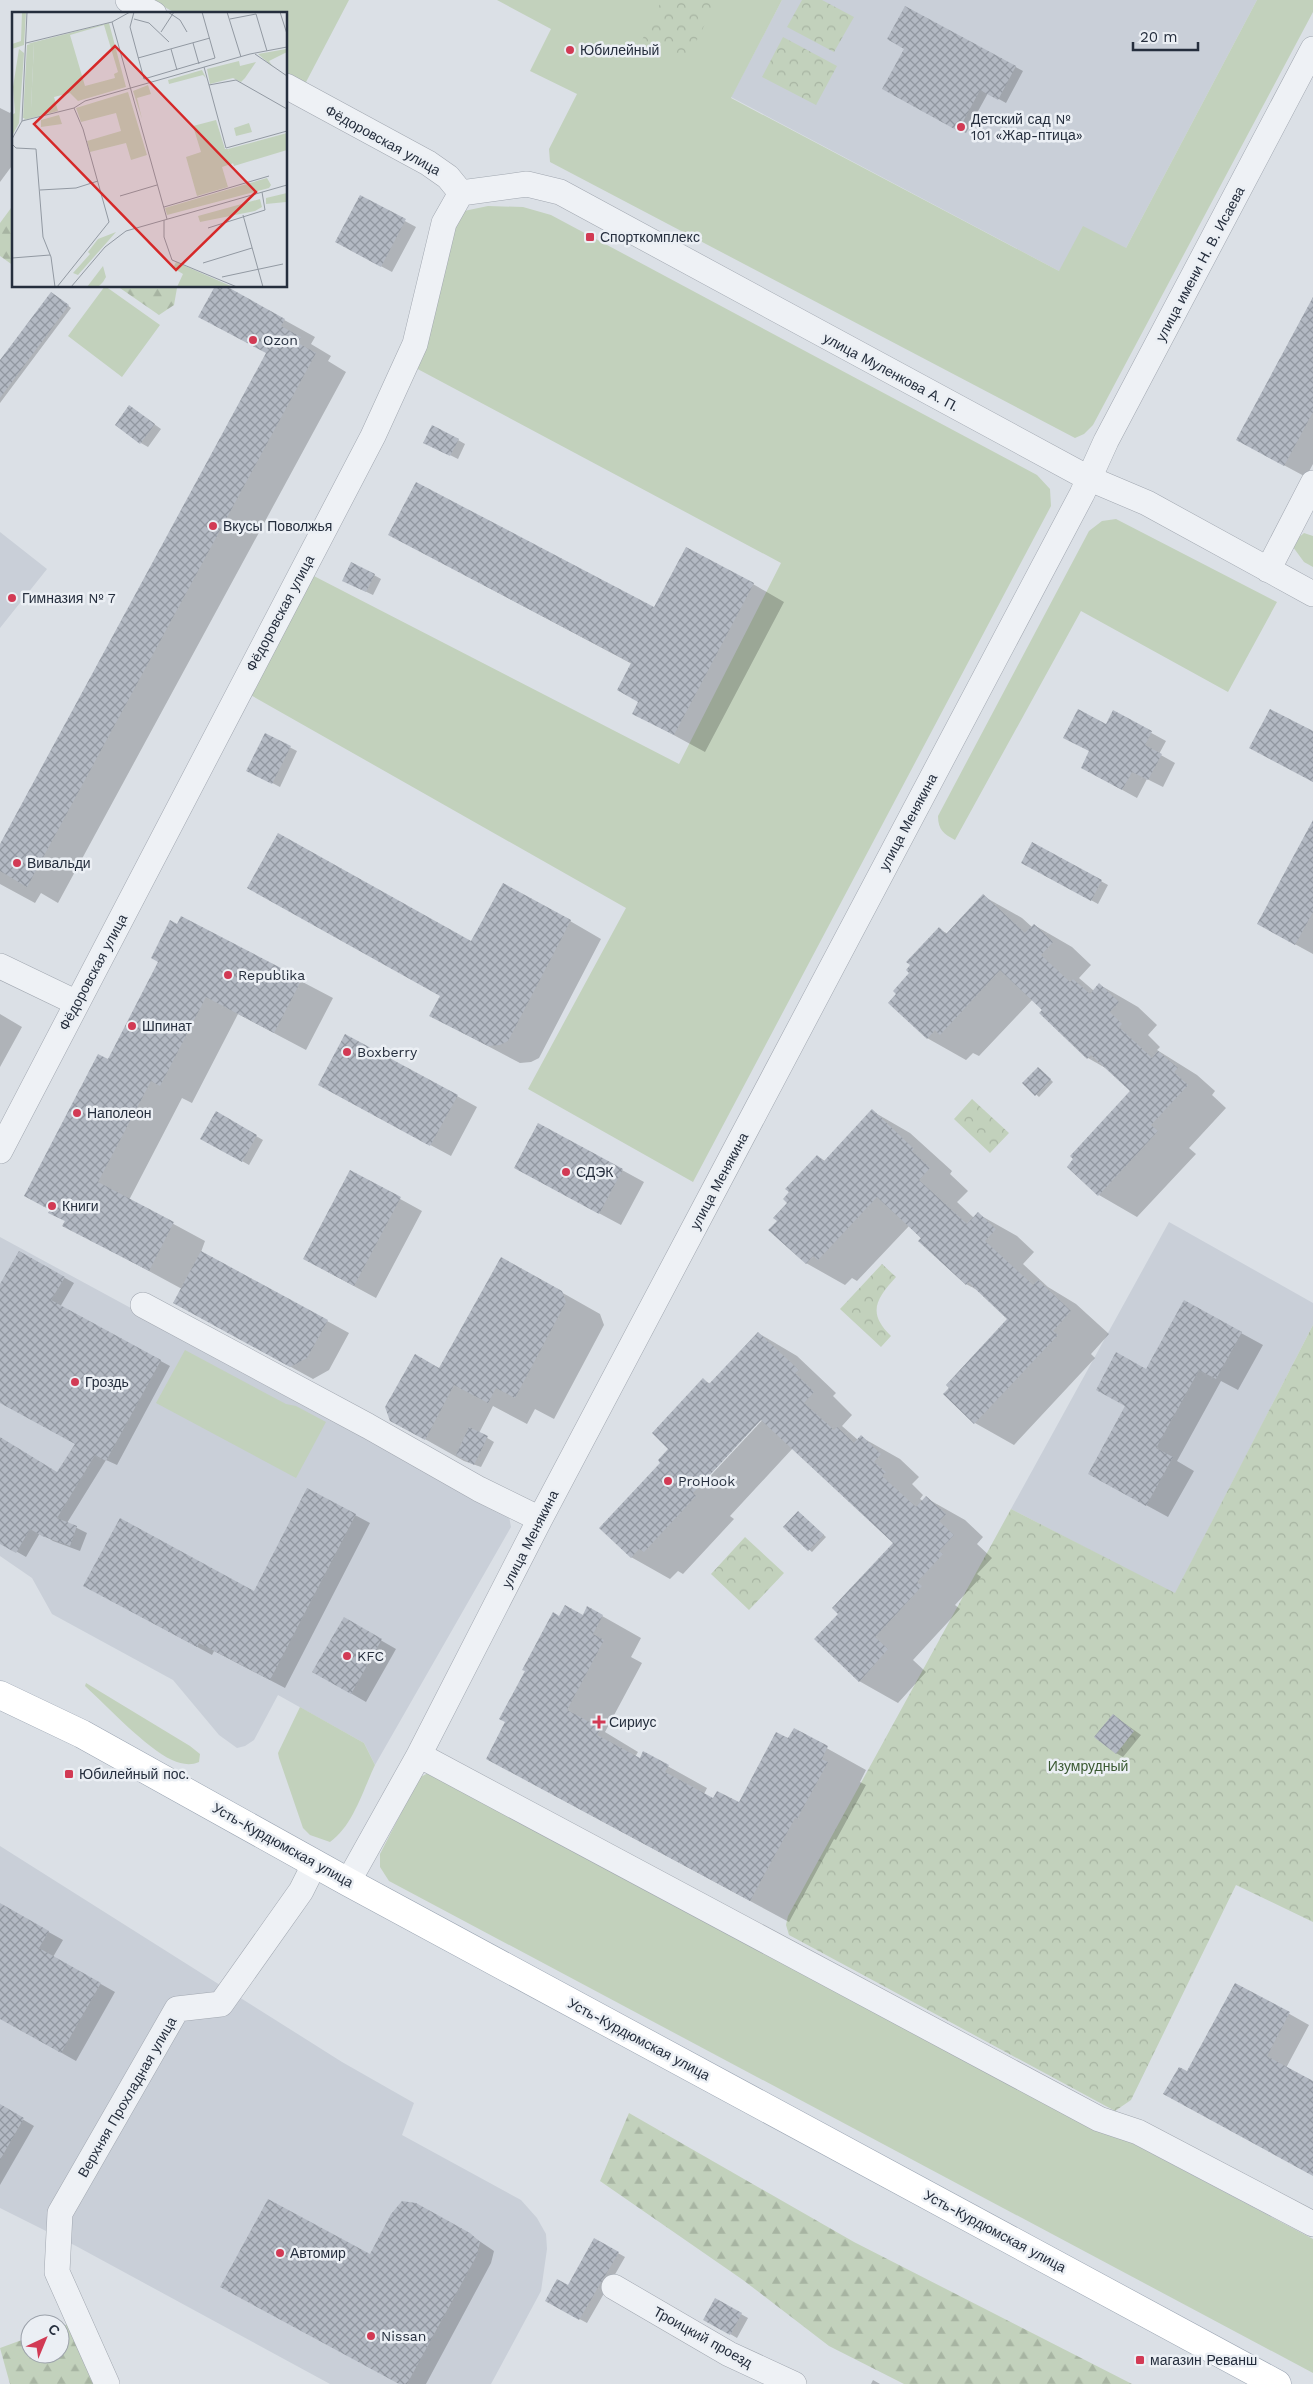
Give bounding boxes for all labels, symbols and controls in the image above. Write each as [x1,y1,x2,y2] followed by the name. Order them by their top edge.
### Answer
[12,12,288,288] inset map
[1133,20,1198,52] scale bar
[1140,28,1178,46] text: 20 m
[580,42,659,58] place label: Юбилейный
[564,44,576,56] marker: Юбилейный
[323,102,444,178] street label: Фёдоровская улица
[971,111,1083,143] place label: Детский сад № 101 «Жар-птица»
[955,121,967,133] marker: Детский сад № 101 «Жар-птица»
[1152,184,1248,344] street label: улица имени Н. В. Исаева
[600,229,700,245] place label: Спорткомплекс
[584,231,596,243] marker: Спорткомплекс
[821,329,961,415] street label: улица Муленкова А. П.
[263,332,298,348] place label: Ozon
[247,334,259,346] marker: Ozon
[223,518,332,534] place label: Вкусы Поволжья
[207,520,219,532] marker: Вкусы Поволжья
[243,552,318,674] street label: Фёдоровская улица
[22,590,116,606] place label: Гимназия № 7
[6,592,18,604] marker: Гимназия № 7
[876,771,940,873] street label: улица Менякина
[27,855,91,871] place label: Вивальди
[11,857,23,869] marker: Вивальди
[56,911,131,1033] street label: Фёдоровская улица
[238,967,305,983] place label: Republika
[222,969,234,981] marker: Republika
[142,1018,192,1034] place label: Шпинат
[126,1020,138,1032] marker: Шпинат
[357,1044,418,1060] place label: Boxberry
[341,1046,353,1058] marker: Boxberry
[87,1105,151,1121] place label: Наполеон
[71,1107,83,1119] marker: Наполеон
[687,1130,751,1232] street label: улица Менякина
[576,1164,614,1180] place label: СДЭК
[560,1166,572,1178] marker: СДЭК
[62,1198,99,1214] place label: Книги
[46,1200,58,1212] marker: Книги
[85,1374,129,1390] place label: Гроздь
[69,1376,81,1388] marker: Гроздь
[678,1473,735,1489] place label: ProHook
[662,1475,674,1487] marker: ProHook
[498,1487,562,1591] street label: улица Менякина
[357,1648,384,1664] place label: KFC
[341,1650,353,1662] marker: KFC
[609,1714,656,1730] place label: Сириус
[593,1716,605,1728] marker: Сириус
[1048,1758,1128,1774] park label: Изумрудный
[79,1766,189,1782] place label: Юбилейный пос.
[63,1768,75,1780] marker: Юбилейный пос.
[210,1800,356,1891] street label: Усть-Курдюмская улица
[565,1995,713,2083] street label: Усть-Курдюмская улица
[74,2014,180,2180] street label: Верхняя Прохладная улица
[921,2187,1069,2275] street label: Усть-Курдюмская улица
[290,2245,346,2261] place label: Автомир
[274,2247,286,2259] marker: Автомир
[651,2303,755,2371] street label: Троицкий проезд
[20,2314,70,2364] north arrow
[45,2320,63,2339] text: С
[381,2328,426,2344] place label: Nissan
[365,2330,377,2342] marker: Nissan
[1150,2352,1257,2368] place label: магазин Реванш
[1134,2354,1146,2366] marker: магазин Реванш

